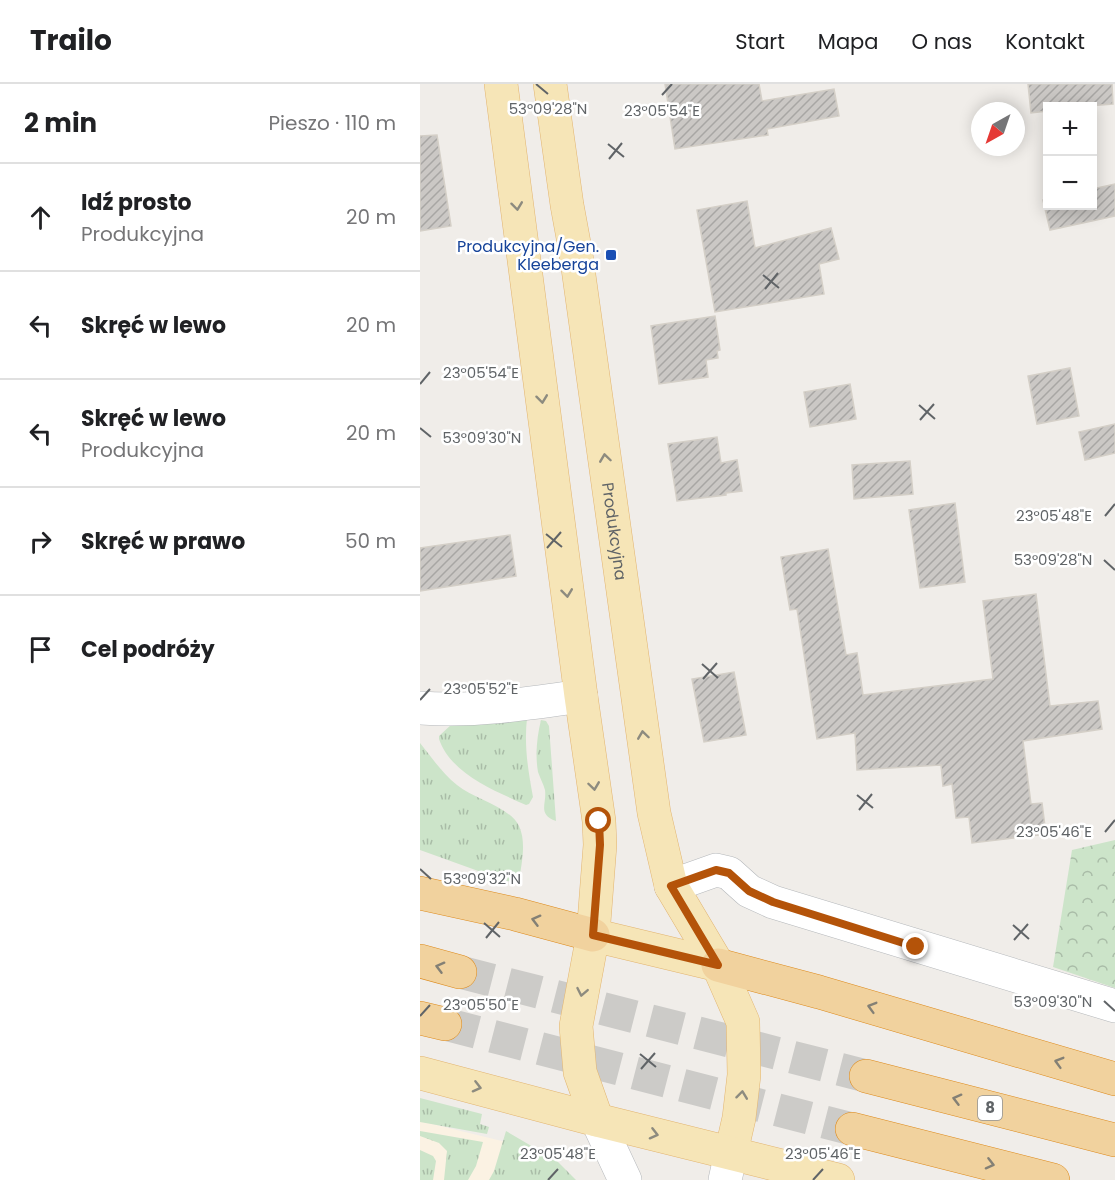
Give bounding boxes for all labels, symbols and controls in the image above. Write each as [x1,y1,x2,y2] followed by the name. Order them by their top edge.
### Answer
[30,21,112,60] text: Trailo
[735,27,785,56] text: Start
[818,27,879,56] text: Mapa
[912,27,972,56] text: O nas
[1005,27,1085,56] text: Kontakt
[509,98,587,119] text: 53°09'28"N
[624,100,700,121] text: 23°05'54"E
[971,102,1025,156] north arrow
[1043,102,1097,210] map controls
[1043,102,1097,156] button: +
[24,105,97,141] text: 2 min
[269,109,396,137] text: Pieszo · 110 m
[1043,156,1097,210] button: −
[81,187,192,218] text: Idź prosto
[24,201,57,234] icon: ahead
[511,201,523,210] one-way arrow
[346,203,396,231] text: 20 m
[81,220,204,248] text: Produkcyjna
[457,235,599,276] place label: Produkcyjna/Gen. Kleeberga
[604,248,618,262] marker: Produkcyjna/Gen. Kleeberga
[24,309,57,342] icon: left
[81,310,226,341] text: Skręć w lewo
[346,311,396,339] text: 20 m
[443,362,519,383] text: 23°05'54"E
[536,395,548,404] one-way arrow
[81,403,226,434] text: Skręć w lewo
[24,417,57,450] icon: left
[346,419,396,447] text: 20 m
[443,427,521,448] text: 53°09'30"N
[81,436,204,464] text: Produkcyjna
[599,454,611,463] one-way arrow
[596,481,632,582] street label: Produkcyjna
[1016,505,1092,526] text: 23°05'48"E
[24,525,57,558] icon: right
[81,526,245,557] text: Skręć w prawo
[345,527,396,555] text: 50 m
[1014,549,1092,570] text: 53°09'28"N
[560,588,573,597] one-way arrow
[24,633,57,666] icon: arrive
[81,634,215,665] text: Cel podróży
[444,678,518,699] text: 23°05'52"E
[638,730,650,739] one-way arrow
[587,781,599,790] one-way arrow
[585,807,611,833] route start
[1016,821,1092,842] text: 23°05'46"E
[443,868,521,889] text: 53°09'32"N
[531,914,541,927] one-way arrow
[902,933,928,959] route end
[435,961,445,974] one-way arrow
[576,987,589,997] one-way arrow
[1014,991,1092,1012] text: 53°09'30"N
[443,994,519,1015] text: 23°05'50"E
[867,1002,878,1014] one-way arrow
[1054,1057,1065,1069] one-way arrow
[471,1080,481,1093] one-way arrow
[735,1091,748,1100] one-way arrow
[952,1094,962,1107] one-way arrow
[978,1096,1002,1120] road number: 8
[649,1126,659,1139] one-way arrow
[520,1143,596,1164] text: 23°05'48"E
[785,1143,861,1164] text: 23°05'46"E
[984,1157,995,1169] one-way arrow

